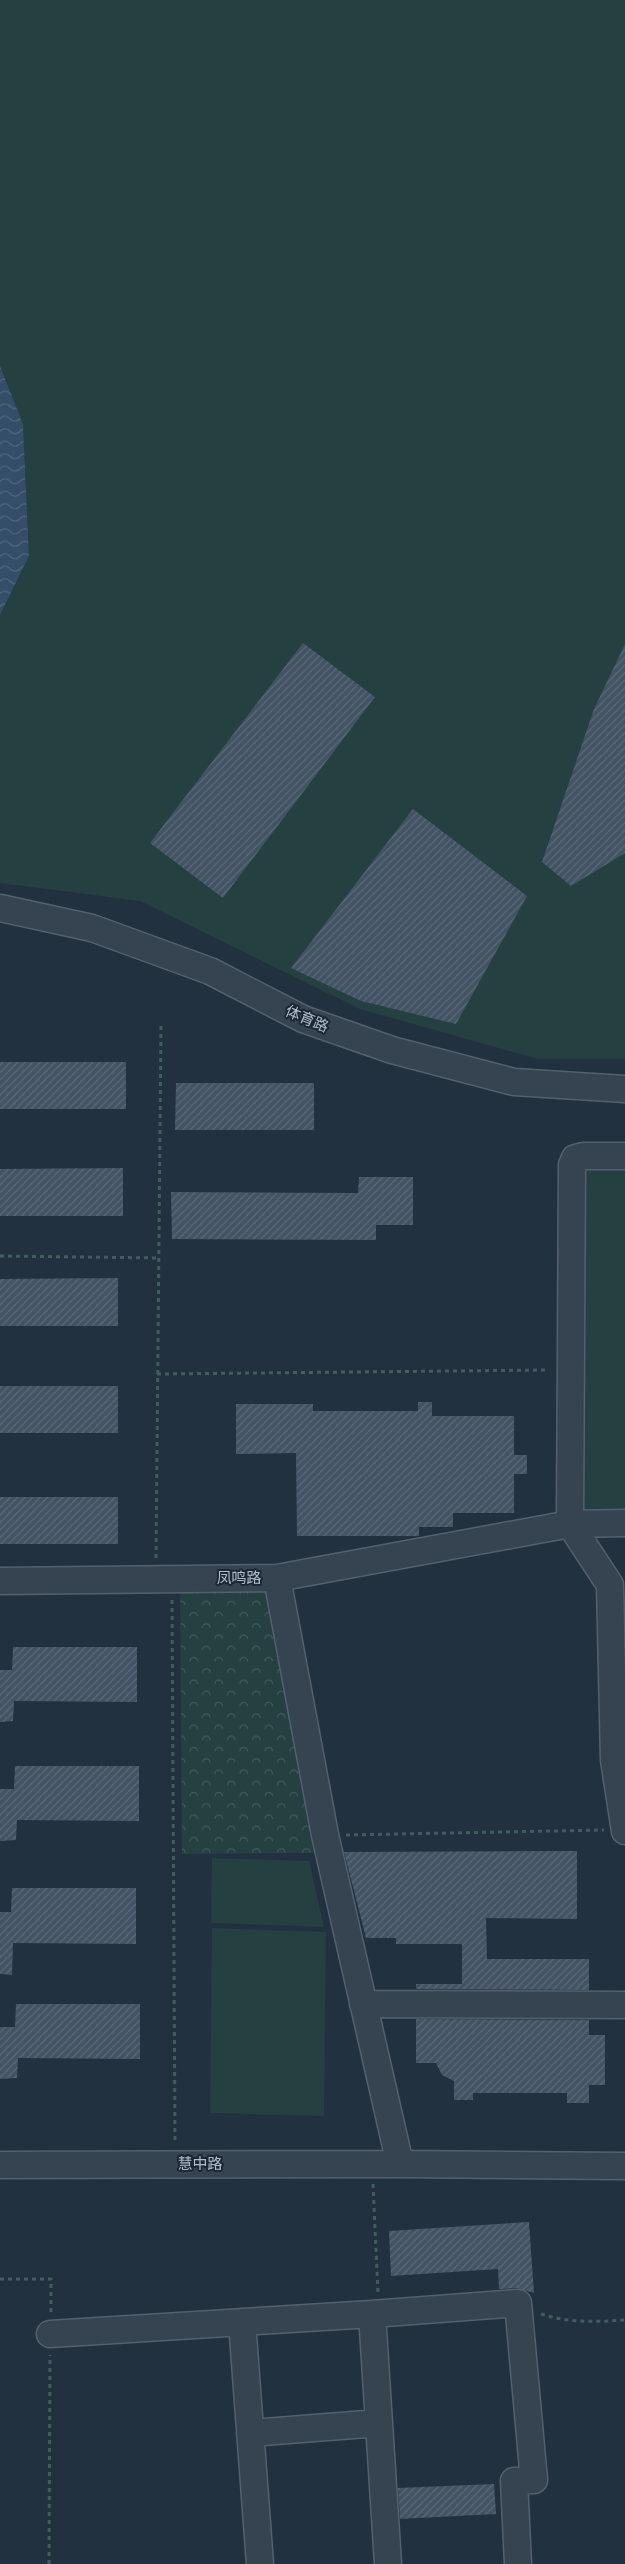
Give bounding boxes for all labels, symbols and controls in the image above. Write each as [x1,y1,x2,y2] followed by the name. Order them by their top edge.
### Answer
[283,1002,331,1036] street label: 体育路
[216,1569,262,1587] street label: 凤鸣路
[177,2155,223,2173] street label: 慧中路

